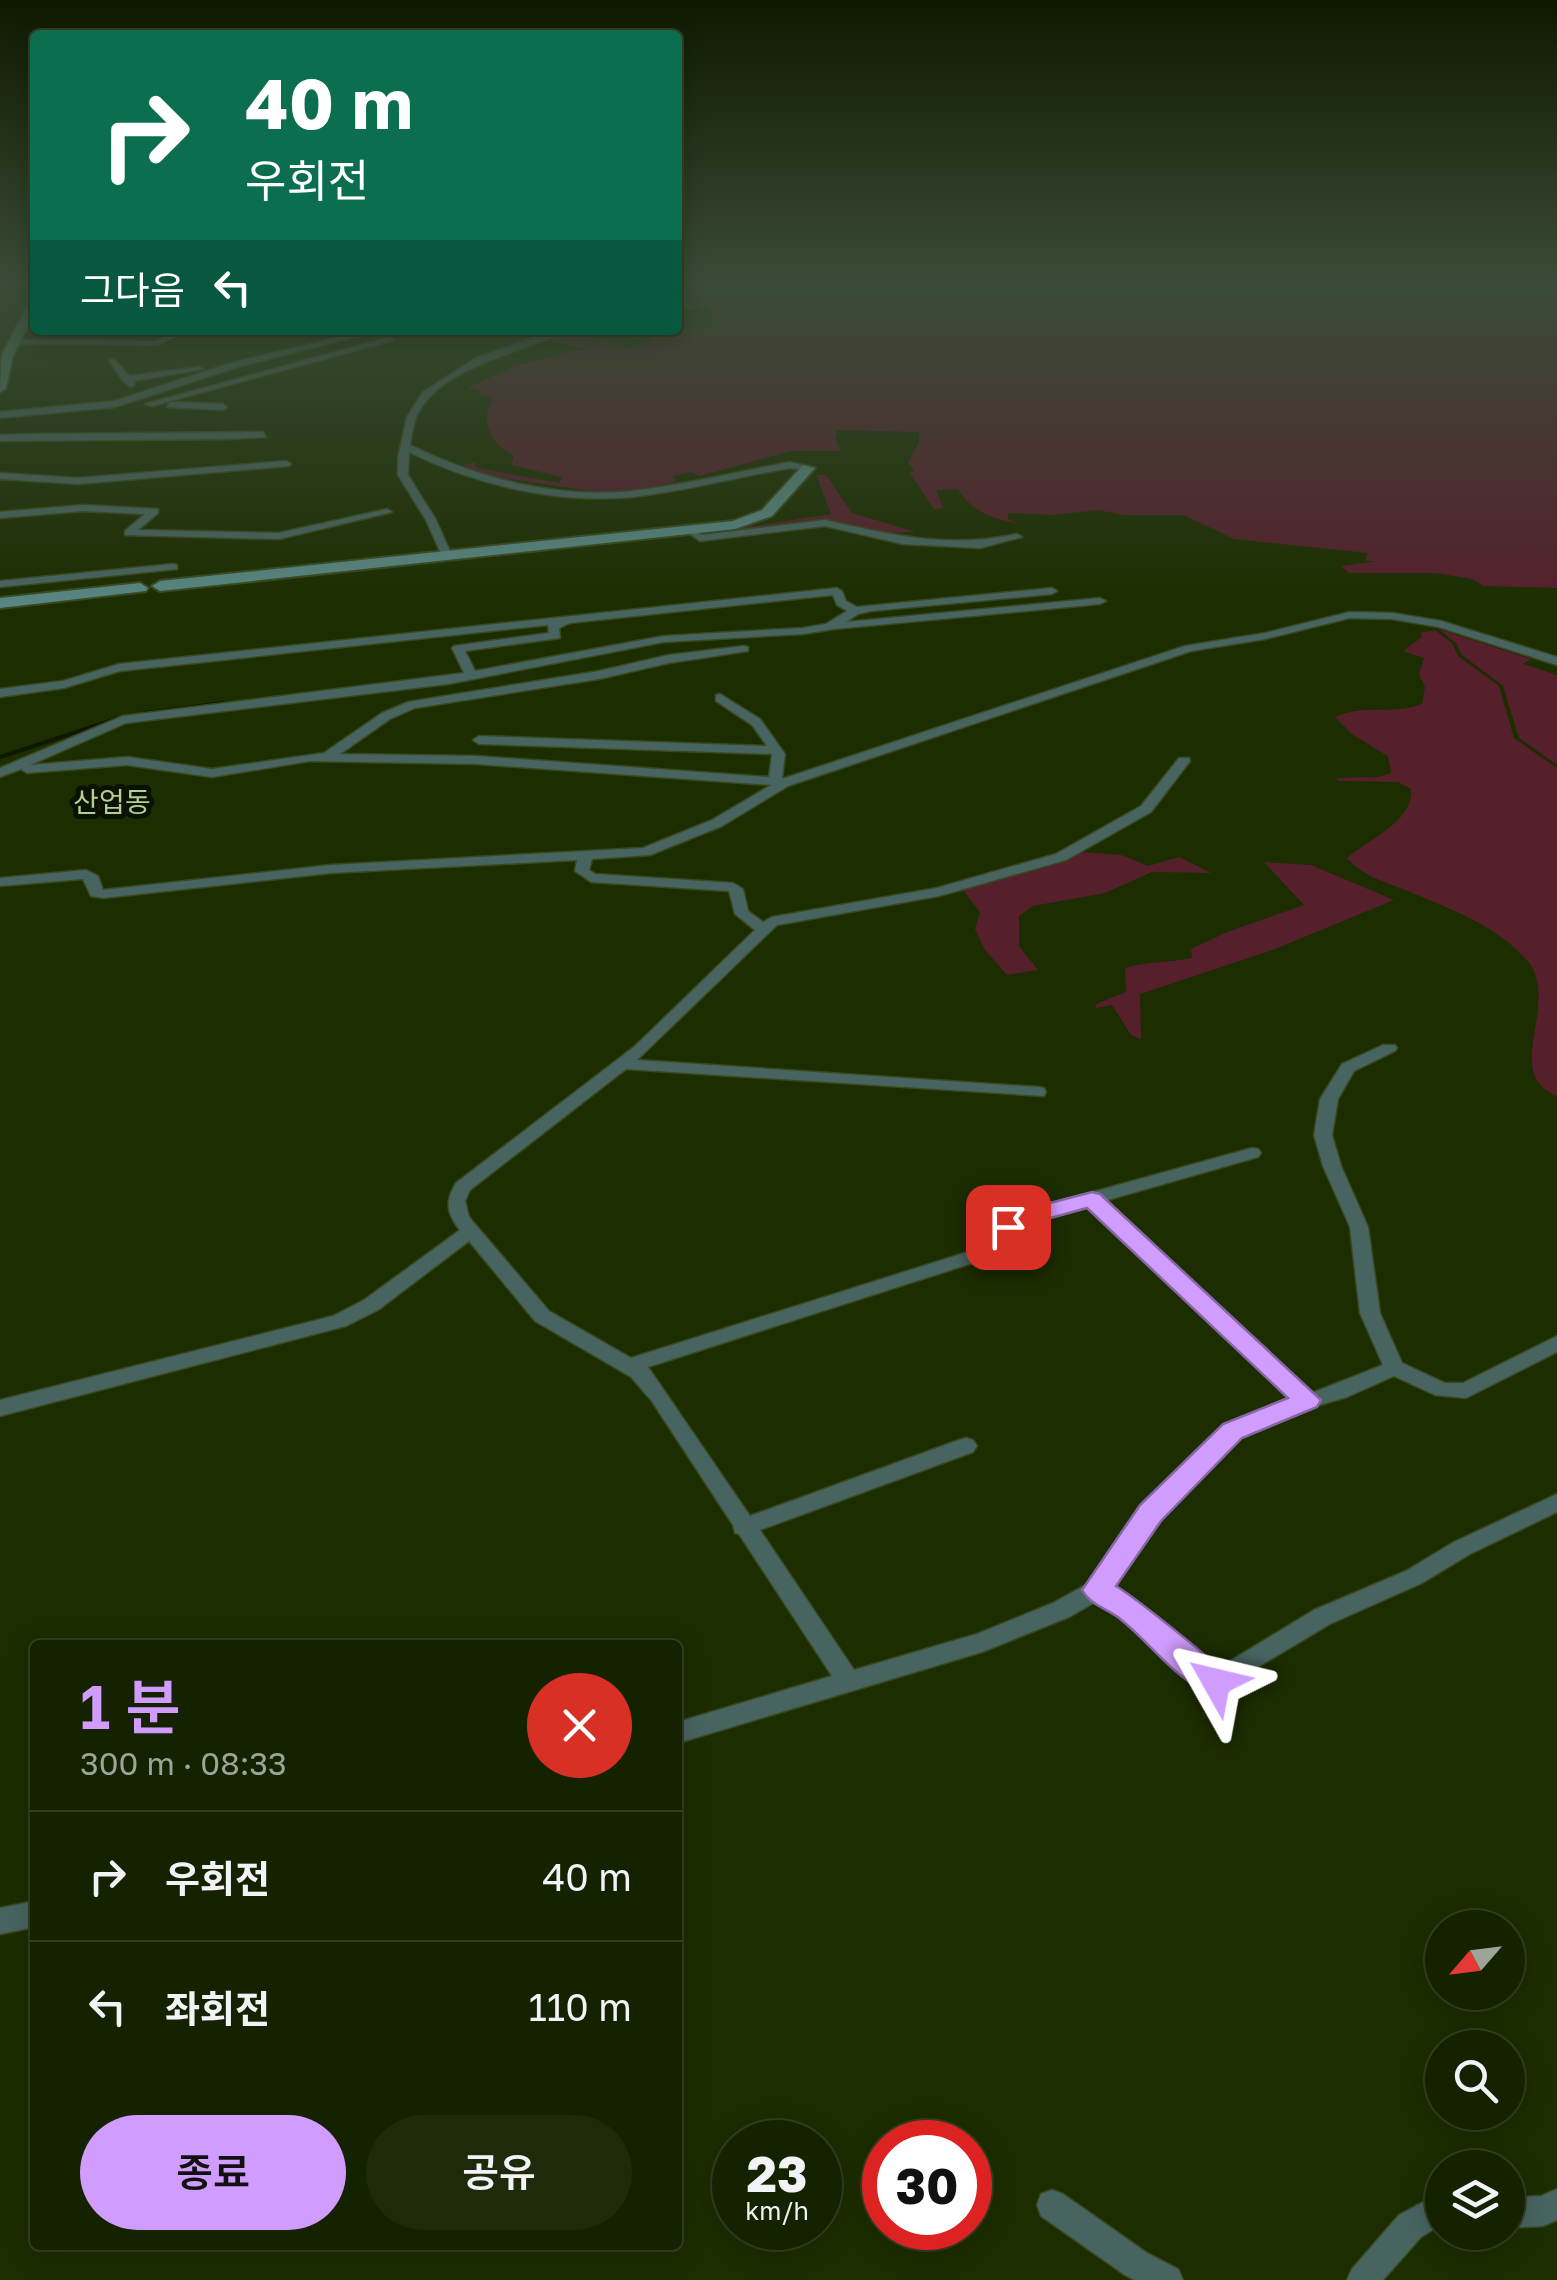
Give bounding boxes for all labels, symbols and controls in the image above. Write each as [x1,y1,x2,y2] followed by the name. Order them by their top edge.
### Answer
[245,60,413,144] text: 40 m
[80,70,210,200] icon: right
[245,153,369,207] text: 우회전
[205,260,260,315] icon: left
[80,267,185,312] text: 그다음
[73,785,151,818] district label: 산업동
[966,1185,1051,1270] pin
[981,1200,1036,1255] icon: arrive
[1164,1630,1268,1734] position arrow
[80,1670,180,1742] text: 1 분
[527,1673,632,1778] button: close
[80,1744,287,1782] text: 300 m · 08:33
[80,1849,135,1904] icon: right
[542,1854,632,1899] text: 40 m
[165,1856,270,1901] text: 우회전
[1425,1910,1525,2010] north arrow
[1425,1910,1525,2250] map controls
[80,1979,135,2034] icon: left
[528,1984,632,2029] text: 110 m
[165,1986,270,2031] text: 좌회전
[1425,2030,1525,2130] button: search
[80,2115,346,2230] button: 종료
[366,2115,632,2230] button: 공유
[862,2120,992,2250] speed limit sign: 30
[746,2143,807,2203] text: 23
[1425,2150,1525,2250] button: layers
[745,2195,809,2226] text: km/h

